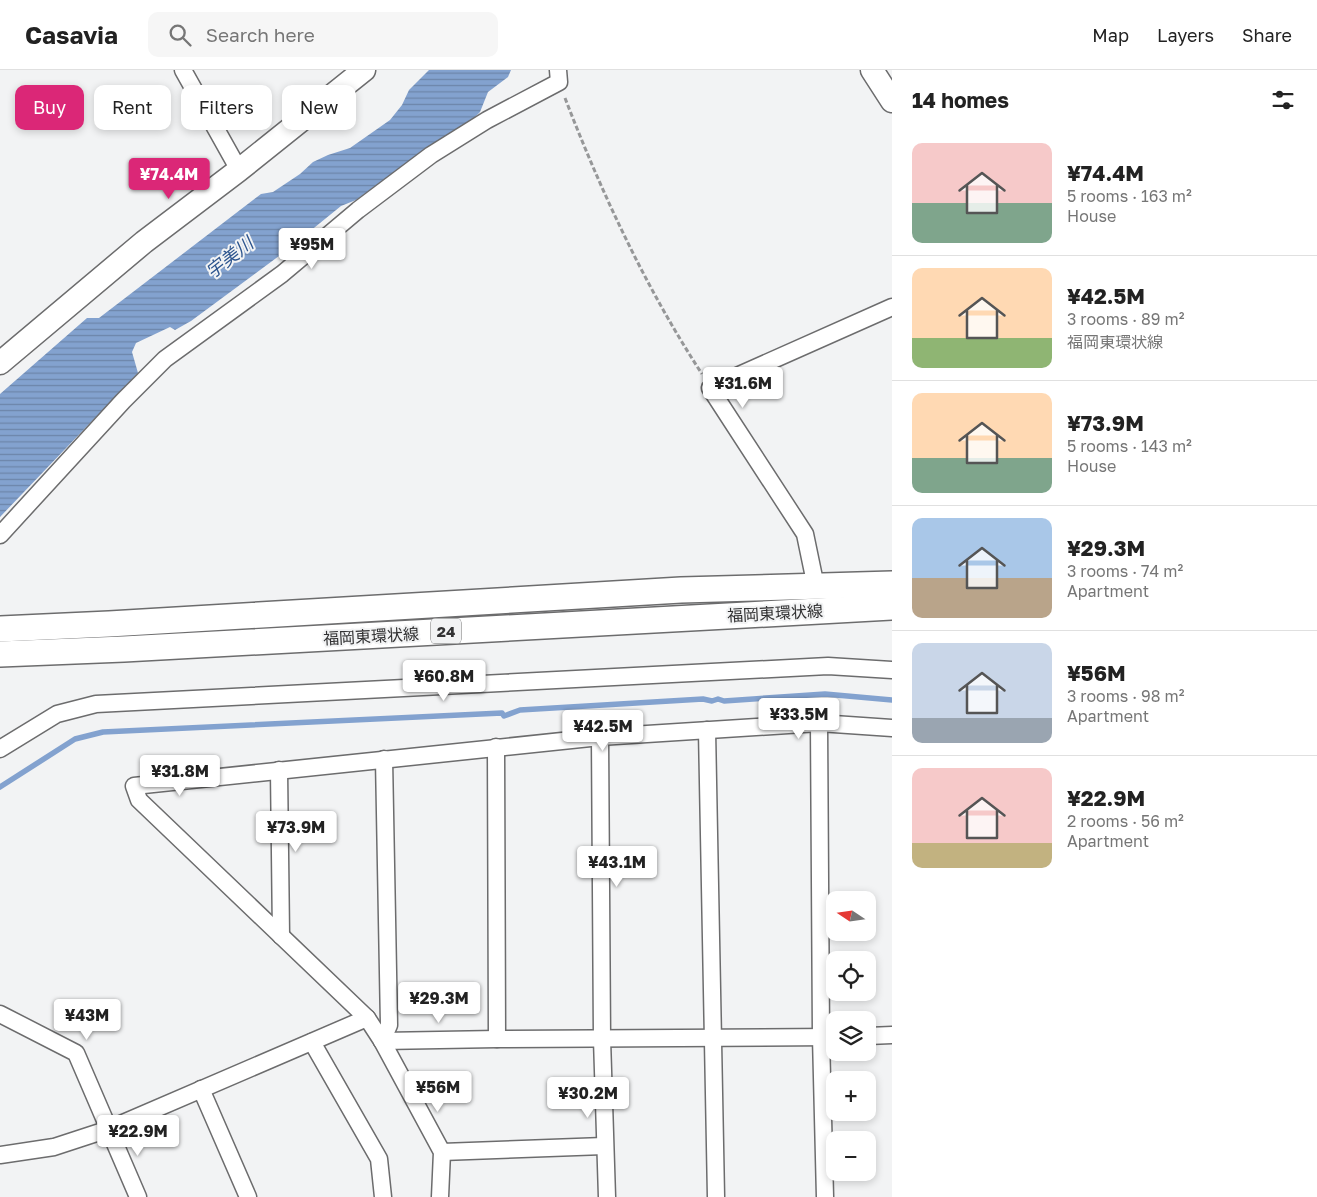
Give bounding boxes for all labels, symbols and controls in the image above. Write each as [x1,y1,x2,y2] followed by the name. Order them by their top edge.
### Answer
[148,12,498,57] search box
[25,20,118,49] text: Casavia
[166,21,194,49] icon: search
[206,23,315,46] text: Search here
[1092,24,1129,46] text: Map
[1157,24,1214,46] text: Layers
[1242,24,1292,46] text: Share
[15,85,84,130] chip: Buy
[94,85,171,130] chip: Rent
[181,85,272,130] chip: Filters
[282,85,356,130] chip: New
[1269,86,1297,114] icon: filters
[912,87,1009,113] text: 14 homes
[128,158,210,200] pin: ¥74.4M
[1067,160,1144,186] text: ¥74.4M
[952,163,1012,223] icon: home
[140,164,198,184] text: ¥74.4M
[1067,186,1192,206] text: 5 rooms · 163 m²
[1067,206,1116,226] text: House
[282,228,342,270] pin: ¥95M
[201,230,259,282] water label: 宇美川
[290,234,334,254] text: ¥95M
[1067,283,1145,309] text: ¥42.5M
[952,288,1012,348] icon: home
[1067,309,1184,329] text: 3 rooms · 89 m²
[1067,332,1163,352] text: 福岡東環状線
[702,366,784,409] pin: ¥31.6M
[714,373,772,393] text: ¥31.6M
[1067,410,1144,436] text: ¥73.9M
[952,413,1012,473] icon: home
[1067,436,1192,456] text: 5 rooms · 143 m²
[1067,456,1116,476] text: House
[1067,535,1145,561] text: ¥29.3M
[952,538,1012,598] icon: home
[1067,561,1183,581] text: 3 rooms · 74 m²
[1067,581,1149,601] text: Apartment
[727,601,823,625] street label: 福岡東環状線
[431,618,461,644] road number: 24
[323,624,419,648] street label: 福岡東環状線
[403,660,485,702] pin: ¥60.8M
[1067,660,1126,686] text: ¥56M
[952,663,1012,723] icon: home
[414,666,474,686] text: ¥60.8M
[1067,686,1184,706] text: 3 rooms · 98 m²
[758,698,840,740] pin: ¥33.5M
[769,704,829,724] text: ¥33.5M
[1067,706,1149,726] text: Apartment
[562,710,644,752] pin: ¥42.5M
[573,716,633,736] text: ¥42.5M
[139,754,221,797] pin: ¥31.8M
[151,761,209,781] text: ¥31.8M
[1067,785,1145,811] text: ¥22.9M
[952,788,1012,848] icon: home
[255,810,337,853] pin: ¥73.9M
[1067,811,1184,831] text: 2 rooms · 56 m²
[267,817,325,837] text: ¥73.9M
[1067,831,1149,851] text: Apartment
[576,846,658,888] pin: ¥43.1M
[588,852,646,872] text: ¥43.1M
[826,891,876,941] north arrow
[826,891,876,1181] map controls
[826,951,876,1001] button: locate
[398,982,480,1024] pin: ¥29.3M
[409,988,469,1008] text: ¥29.3M
[57,998,117,1041] pin: ¥43M
[65,1005,109,1025] text: ¥43M
[826,1011,876,1061] button: layers
[408,1070,468,1113] pin: ¥56M
[826,1071,876,1121] button: +
[547,1076,629,1119] pin: ¥30.2M
[416,1077,460,1097] text: ¥56M
[558,1083,618,1103] text: ¥30.2M
[97,1114,179,1157] pin: ¥22.9M
[108,1121,168,1141] text: ¥22.9M
[826,1131,876,1181] button: −

